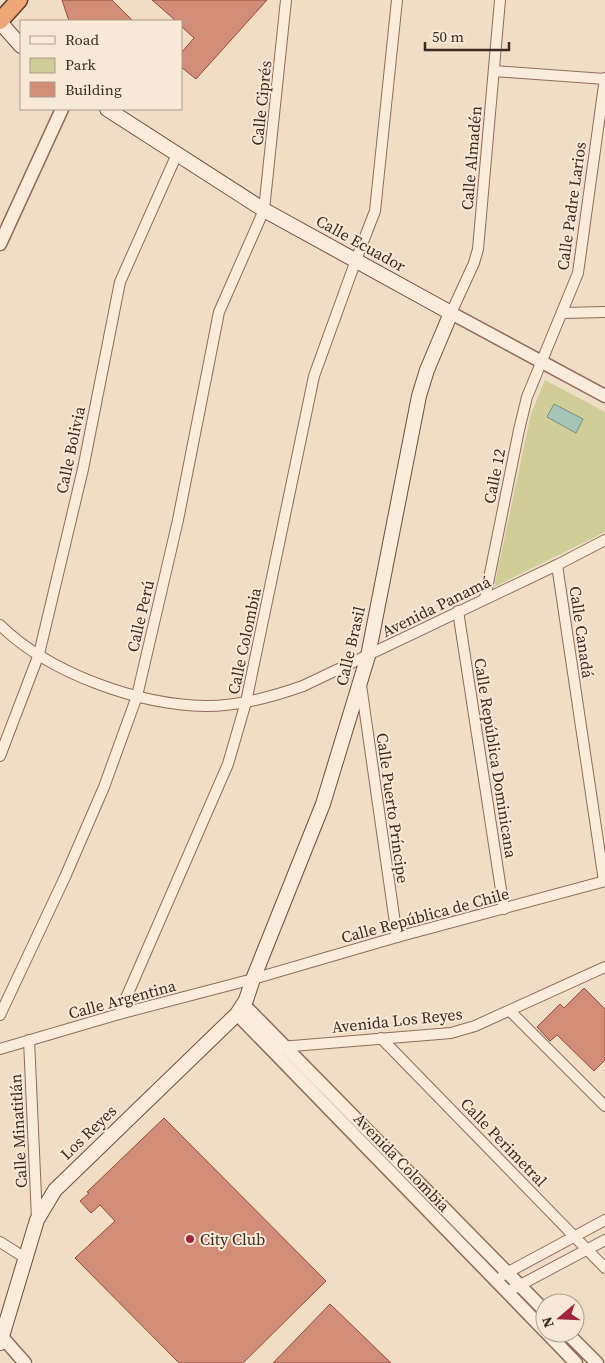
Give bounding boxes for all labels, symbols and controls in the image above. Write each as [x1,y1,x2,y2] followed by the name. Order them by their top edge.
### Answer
[20,20,182,110] legend
[425,20,509,52] scale bar
[432,26,464,47] text: 50 m
[65,29,99,50] text: Road
[65,54,97,75] text: Park
[246,59,276,147] street label: Calle Ciprés
[65,79,122,100] text: Building
[455,105,487,211] street label: Calle Almadén
[551,140,591,272] street label: Calle Padre Larios
[312,209,410,277] street label: Calle Ecuador
[50,404,90,496] street label: Calle Bolivia
[478,447,510,505] street label: Calle 12
[378,570,495,642] street label: Avenida Panamá
[121,578,159,654] street label: Calle Perú
[222,585,266,696] street label: Calle Colombia
[565,585,599,680] street label: Calle Canadá
[330,604,370,688] street label: Calle Brasil
[469,656,523,860] street label: Calle República Dominicana
[372,731,414,885] street label: Calle Puerto Príncipe
[339,882,511,948] street label: Calle República de Chile
[66,974,179,1024] street label: Calle Argentina
[331,1002,463,1038] street label: Avenida Los Reyes
[4,1073,32,1189] street label: Calle Minatitlán
[456,1093,552,1191] street label: Calle Perimetral
[55,1100,121,1164] street label: Los Reyes
[349,1108,456,1217] street label: Avenida Colombia
[200,1228,265,1250] place label: City Club
[184,1233,196,1245] marker: City Club
[535,1293,585,1343] north arrow
[537,1314,559,1330] text: N

